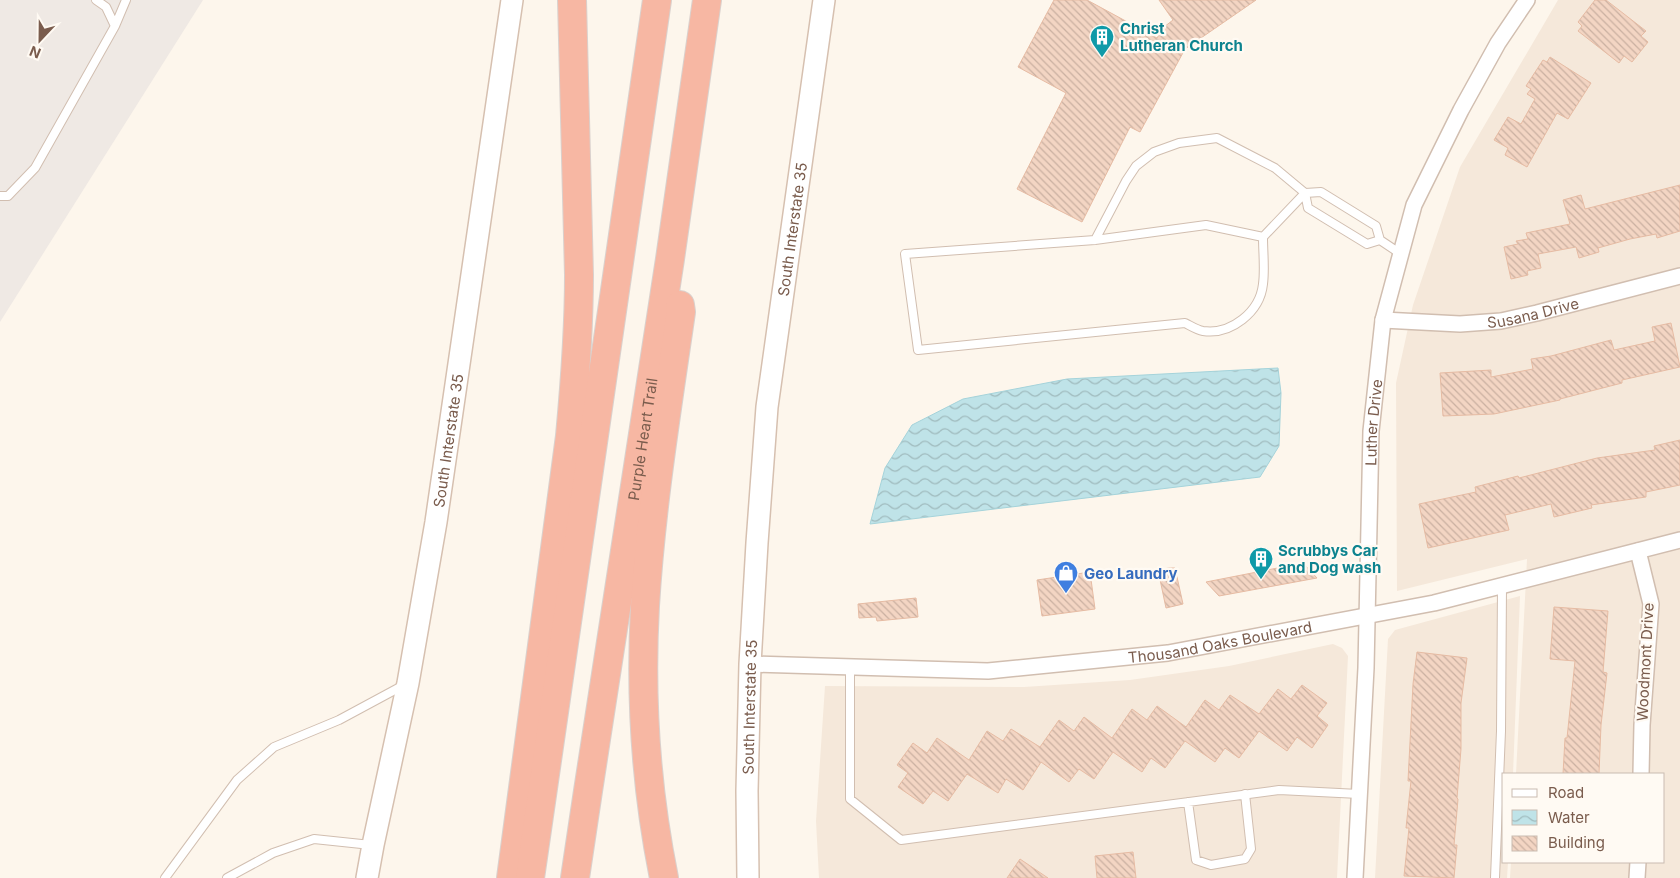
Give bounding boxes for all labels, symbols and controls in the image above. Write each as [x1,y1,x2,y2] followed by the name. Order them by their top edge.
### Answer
[15,15,65,65] north arrow
[1120,19,1243,55] place label: Christ Lutheran Church
[1089,24,1115,58] building icon: Christ Lutheran Church
[27,43,43,62] text: N
[773,161,811,298] street label: South Interstate 35
[1486,293,1581,331] street label: Susana Drive
[429,372,467,509] street label: South Interstate 35
[623,376,661,502] street label: Purple Heart Trail
[1361,378,1386,466] street label: Luther Drive
[1278,541,1381,577] place label: Scrubbys Car and Dog wash
[1248,546,1274,580] building icon: Scrubbys Car and Dog wash
[1053,560,1079,594] shop icon: Geo Laundry
[1084,564,1178,583] place label: Geo Laundry
[1632,602,1658,722] street label: Woodmont Drive
[1127,617,1314,666] street label: Thousand Oaks Boulevard
[738,639,761,775] street label: South Interstate 35
[1502,773,1665,863] legend
[1548,783,1584,802] text: Road
[1548,808,1590,827] text: Water
[1548,833,1605,852] text: Building

